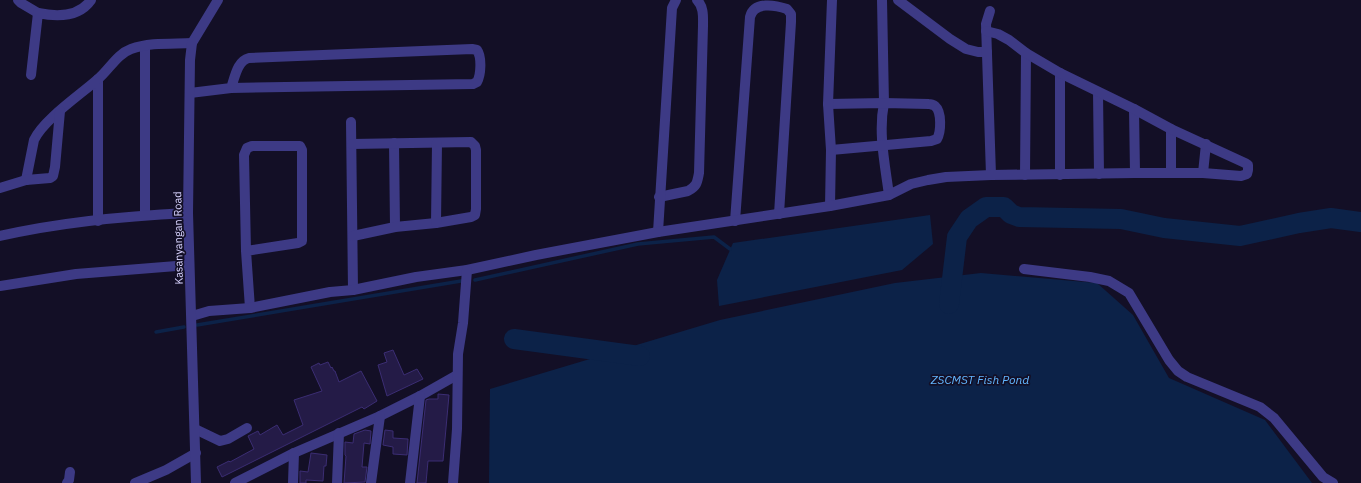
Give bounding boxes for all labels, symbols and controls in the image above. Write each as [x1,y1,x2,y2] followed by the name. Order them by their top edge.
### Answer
[170,191,186,285] street label: Kasanyangan Road
[930,372,1029,387] water label: ZSCMST Fish Pond

